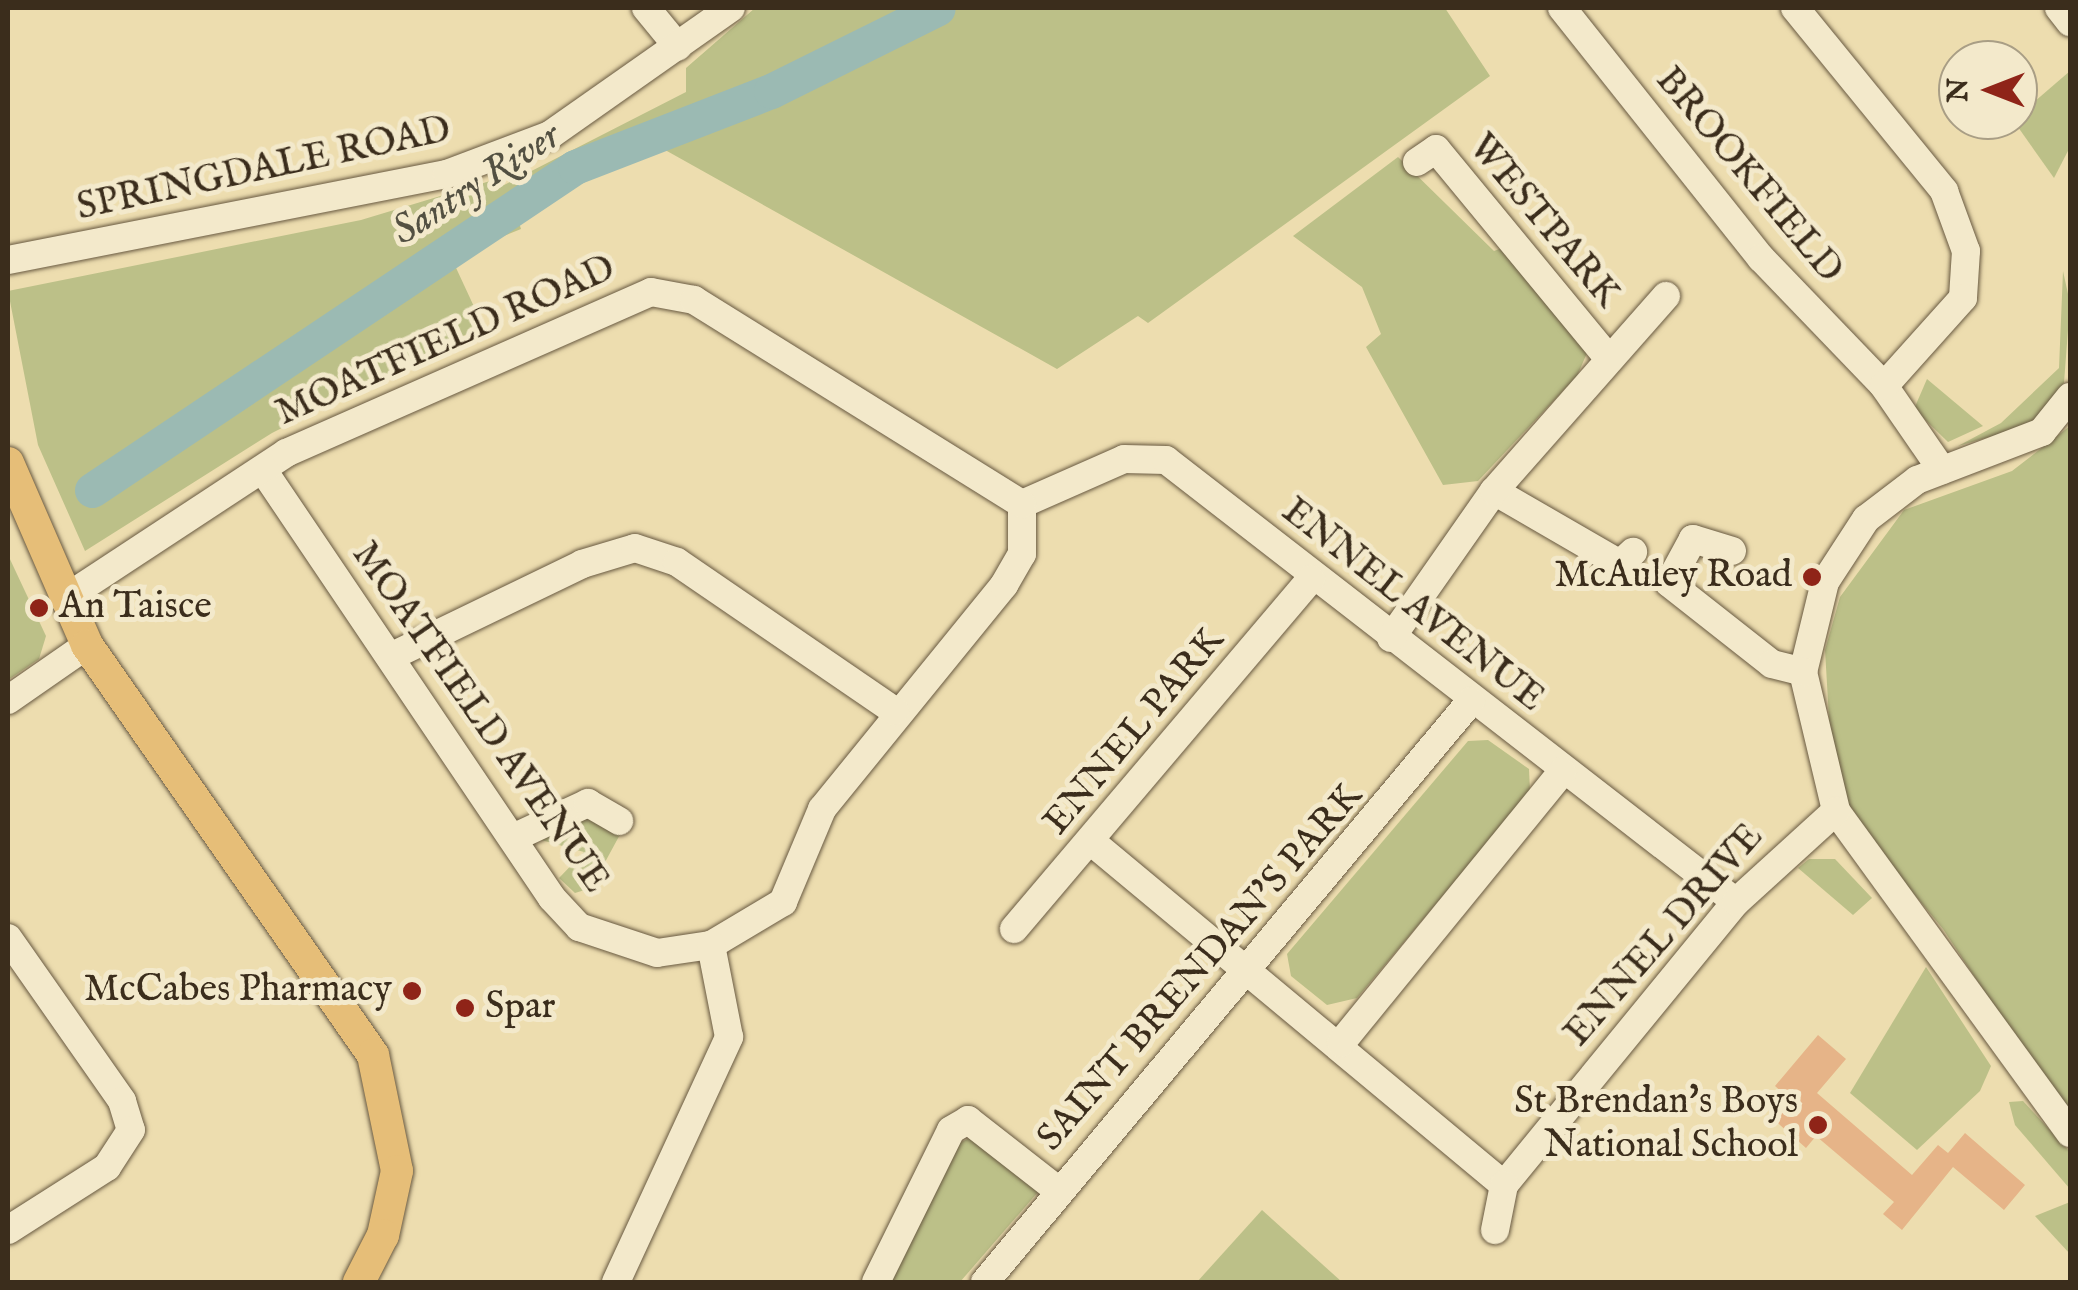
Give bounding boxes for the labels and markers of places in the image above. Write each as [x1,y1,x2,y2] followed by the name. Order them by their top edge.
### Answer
[1554,554,1792,600] place label: McAuley Road
[1801,566,1823,588] marker: McAuley Road
[59,585,212,631] place label: An Taisce
[28,597,50,619] marker: An Taisce
[84,968,392,1014] place label: McCabes Pharmacy
[401,980,423,1002] marker: McCabes Pharmacy
[485,985,555,1031] place label: Spar
[454,997,476,1019] marker: Spar
[1514,1080,1798,1170] place label: St Brendan's Boys National School
[1807,1114,1829,1136] marker: St Brendan's Boys National School

